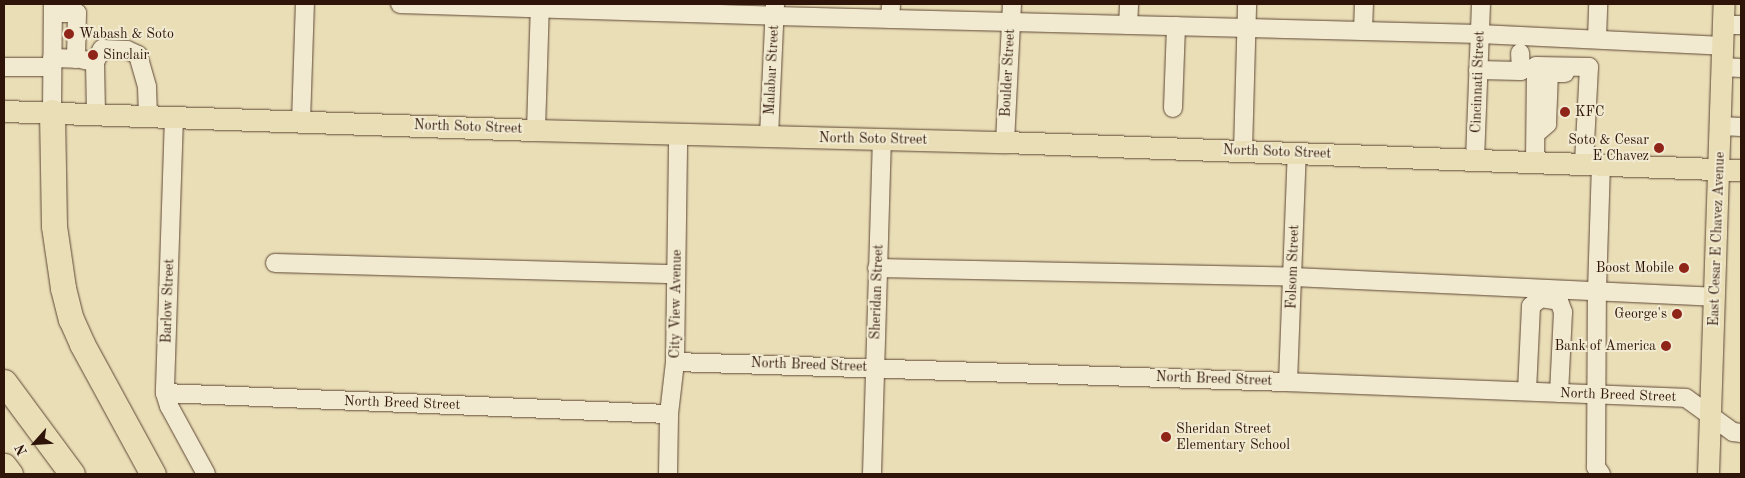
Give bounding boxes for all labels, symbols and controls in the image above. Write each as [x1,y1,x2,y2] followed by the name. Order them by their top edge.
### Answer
[761,25,783,115] street label: Malabar Street
[79,26,174,42] place label: Wabash & Soto
[63,28,75,40] marker: Wabash & Soto
[997,28,1019,118] street label: Boulder Street
[1468,31,1488,133] street label: Cincinnati Street
[103,47,149,63] place label: Sinclair
[87,49,99,61] marker: Sinclair
[1575,104,1604,120] place label: KFC
[1559,106,1571,118] marker: KFC
[414,117,522,137] street label: North Soto Street
[819,130,927,148] street label: North Soto Street
[1568,132,1649,164] place label: Soto & Cesar E Chavez
[1223,142,1331,162] street label: North Soto Street
[1653,142,1665,154] marker: Soto & Cesar E Chavez
[1706,151,1728,327] street label: East Cesar E Chavez Avenue
[1283,225,1303,309] street label: Folsom Street
[867,244,887,340] street label: Sheridan Street
[667,249,685,359] street label: City View Avenue
[158,258,178,344] street label: Barlow Street
[1596,260,1674,276] place label: Boost Mobile
[1678,262,1690,274] marker: Boost Mobile
[1614,306,1667,322] place label: George's
[1671,308,1683,320] marker: George's
[1554,338,1656,354] place label: Bank of America
[1660,340,1672,352] marker: Bank of America
[750,355,868,375] street label: North Breed Street
[1155,369,1273,389] street label: North Breed Street
[1559,385,1677,405] street label: North Breed Street
[343,393,461,413] street label: North Breed Street
[10,418,60,468] north arrow
[1176,421,1290,454] place label: Sheridan Street Elementary School
[1160,431,1172,443] marker: Sheridan Street Elementary School
[13,442,30,457] text: N

